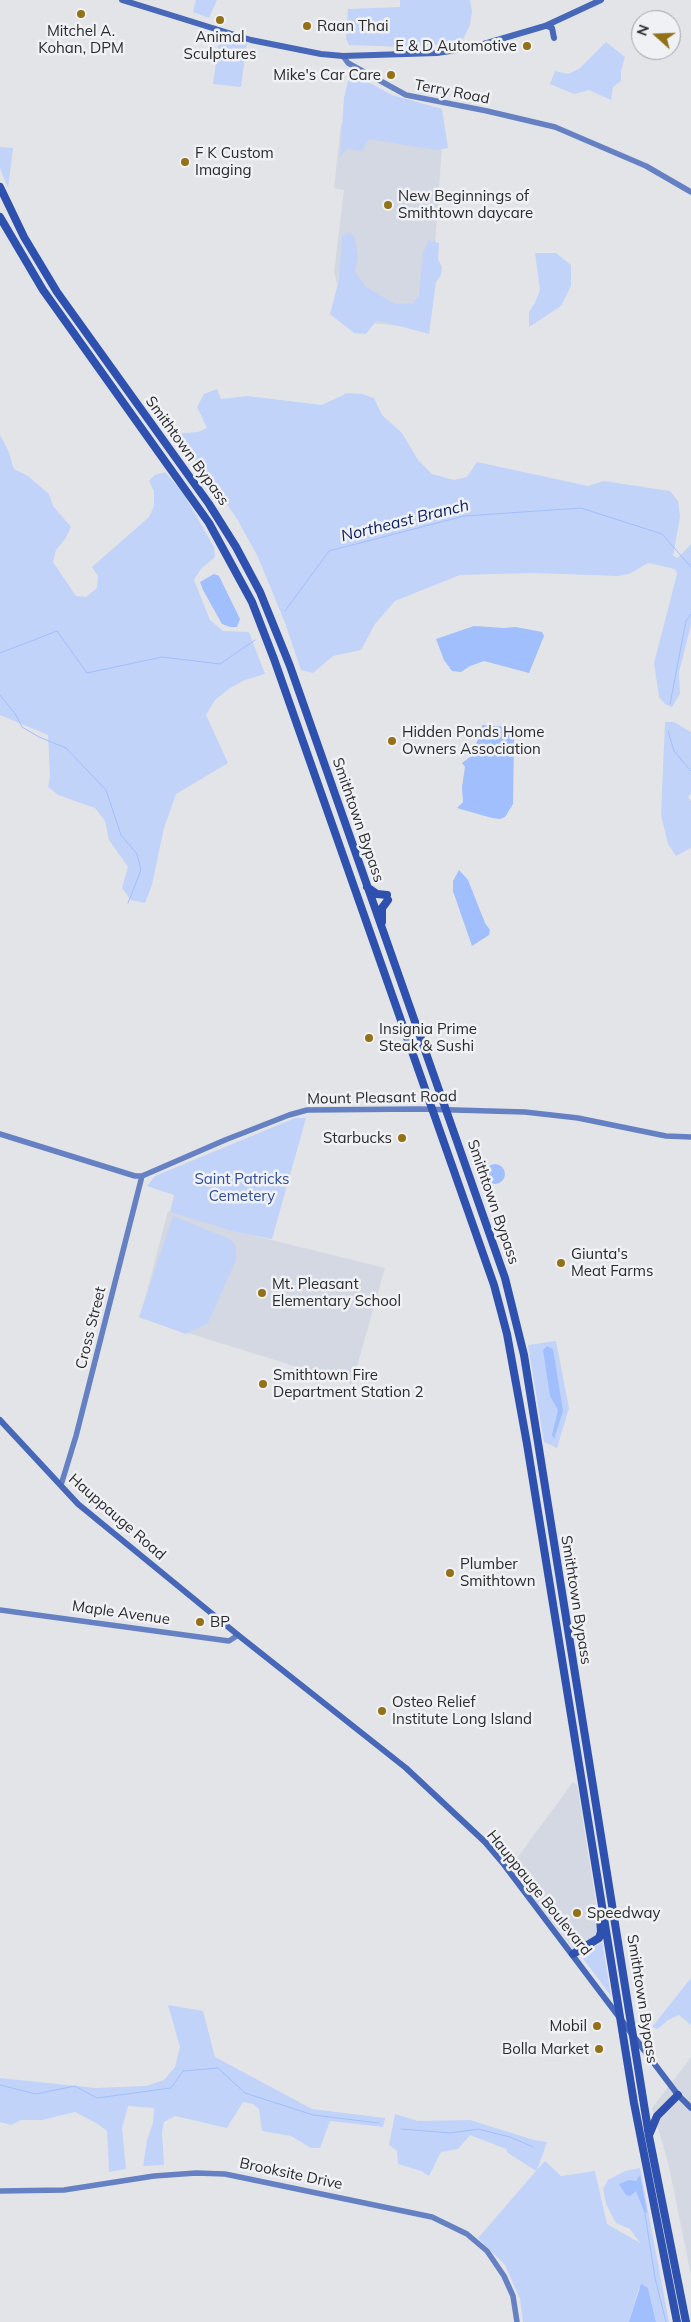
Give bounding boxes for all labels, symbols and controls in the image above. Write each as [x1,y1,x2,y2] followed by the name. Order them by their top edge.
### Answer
[75,8,87,20] marker: Mitchel A. Kohan, DPM
[631,10,681,60] north arrow
[214,14,226,26] marker: Animal Sculptures
[317,17,388,35] place label: Raan Thai
[301,20,313,32] marker: Raan Thai
[38,22,124,57] place label: Mitchel A. Kohan, DPM
[633,22,653,38] text: N
[184,28,256,63] place label: Animal Sculptures
[395,37,517,55] place label: E & D Automotive
[521,40,533,52] marker: E & D Automotive
[273,66,381,84] place label: Mike's Car Care
[385,69,397,81] marker: Mike's Car Care
[413,76,491,108] street label: Terry Road
[195,144,274,179] place label: F K Custom Imaging
[179,156,191,168] marker: F K Custom Imaging
[398,187,533,222] place label: New Beginnings of Smithtown daycare
[382,199,394,211] marker: New Beginnings of Smithtown daycare
[141,393,233,509] street label: Smithtown Bypass
[339,496,471,546] water label: Northeast Branch
[402,723,544,758] place label: Hidden Ponds Home Owners Association
[386,735,398,747] marker: Hidden Ponds Home Owners Association
[328,755,388,885] street label: Smithtown Bypass
[379,1020,477,1055] place label: Insignia Prime Steak & Sushi
[363,1032,375,1044] marker: Insignia Prime Steak & Sushi
[307,1088,457,1108] street label: Mount Pleasant Road
[323,1129,392,1147] place label: Starbucks
[396,1132,408,1144] marker: Starbucks
[463,1137,523,1267] street label: Smithtown Bypass
[195,1170,289,1205] park label: Saint Patricks Cemetery
[571,1245,653,1280] place label: Giunta's Meat Farms
[555,1257,567,1269] marker: Giunta's Meat Farms
[272,1275,401,1310] place label: Mt. Pleasant Elementary School
[72,1285,110,1371] street label: Cross Street
[256,1287,268,1299] marker: Mt. Pleasant Elementary School
[273,1366,423,1401] place label: Smithtown Fire Department Station 2
[257,1378,269,1390] marker: Smithtown Fire Department Station 2
[65,1470,169,1564] street label: Hauppauge Road
[557,1534,595,1666] street label: Smithtown Bypass
[460,1555,536,1590] place label: Plumber Smithtown
[444,1567,456,1579] marker: Plumber Smithtown
[71,1597,171,1629] street label: Maple Avenue
[210,1613,230,1631] place label: BP
[194,1616,206,1628] marker: BP
[392,1693,532,1728] place label: Osteo Relief Institute Long Island
[376,1705,388,1717] marker: Osteo Relief Institute Long Island
[483,1827,595,1959] street label: Hauppauge Boulevard
[587,1904,660,1922] place label: Speedway
[571,1907,583,1919] marker: Speedway
[623,1933,661,2065] street label: Smithtown Bypass
[549,2017,587,2035] place label: Mobil
[591,2020,603,2032] marker: Mobil
[502,2040,589,2058] place label: Bolla Market
[593,2043,605,2055] marker: Bolla Market
[238,2154,344,2194] street label: Brooksite Drive

